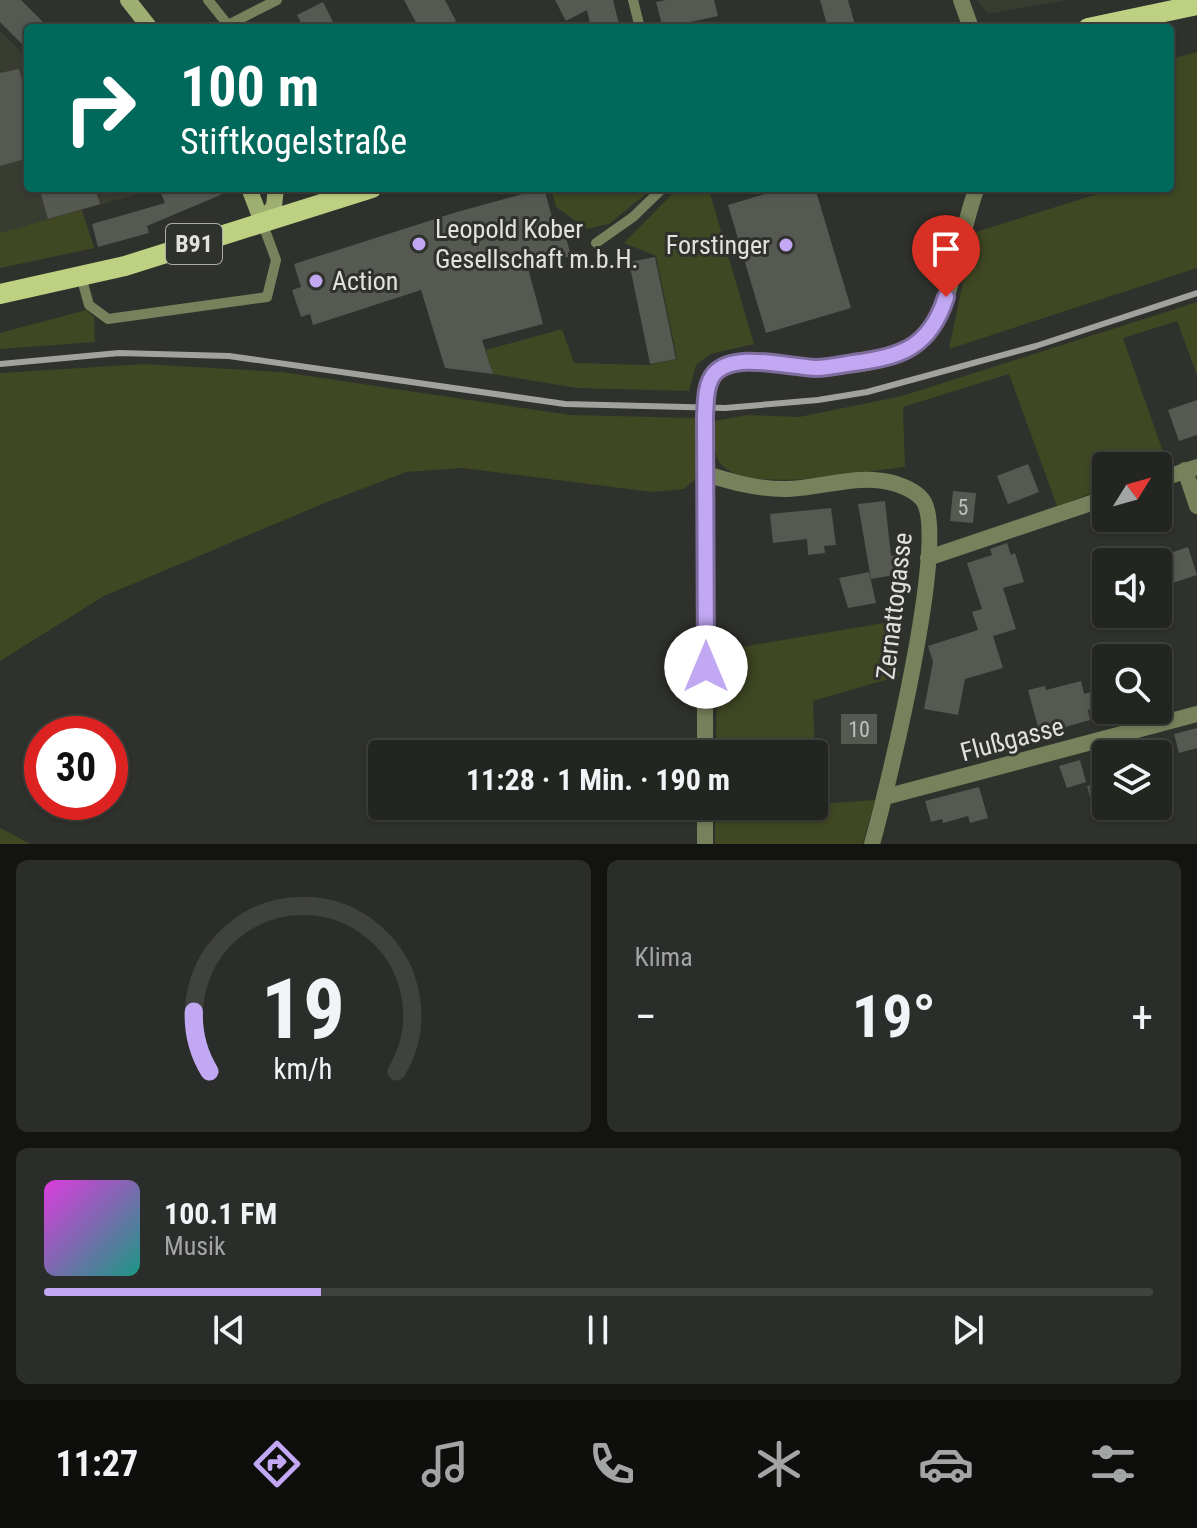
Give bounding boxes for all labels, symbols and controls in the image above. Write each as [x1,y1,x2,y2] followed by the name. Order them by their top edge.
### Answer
[180,54,319,120] text: 100 m
[48,56,152,160] icon: right
[180,121,407,163] text: Stiftkogelstraße
[435,214,638,274] place label: Leopold Kober Gesellschaft m.b.H.
[912,215,980,297] pin
[166,224,222,264] road number: B91
[924,227,968,271] icon: arrive
[666,230,770,260] place label: Forstinger
[410,235,428,253] marker: Leopold Kober Gesellschaft m.b.H.
[777,236,795,254] marker: Forstinger
[332,266,398,296] place label: Action
[307,272,325,290] marker: Action
[1092,452,1172,532] north arrow
[1092,452,1172,820] map controls
[958,495,968,520] house number: 5
[870,531,918,681] street label: Zernattogasse
[1092,548,1172,628] button: sound
[664,625,748,709] position arrow
[1092,644,1172,724] button: search
[957,711,1067,767] street label: Flußgasse
[24,716,128,820] speed limit sign: 30
[848,717,870,742] house number: 10
[1092,740,1172,820] button: layers
[466,762,730,797] text: 11:28 · 1 Min. · 190 m
[635,942,693,972] text: Klima
[261,961,345,1058] text: 19
[852,981,936,1052] text: 19°
[635,991,657,1043] text: −
[1131,991,1153,1043] text: +
[274,1052,333,1086] text: km/h
[164,1196,277,1231] text: 100.1 FM
[164,1231,226,1261] text: Musik
[207,1308,251,1352] icon: previous
[576,1308,620,1352] icon: pause
[946,1308,990,1352] icon: next
[249,1436,305,1492] icon: directions
[417,1436,473,1492] icon: music
[584,1436,640,1492] icon: phone
[751,1436,807,1492] icon: climate
[918,1436,974,1492] icon: car
[1085,1436,1141,1492] icon: filters
[56,1443,138,1485] text: 11:27

